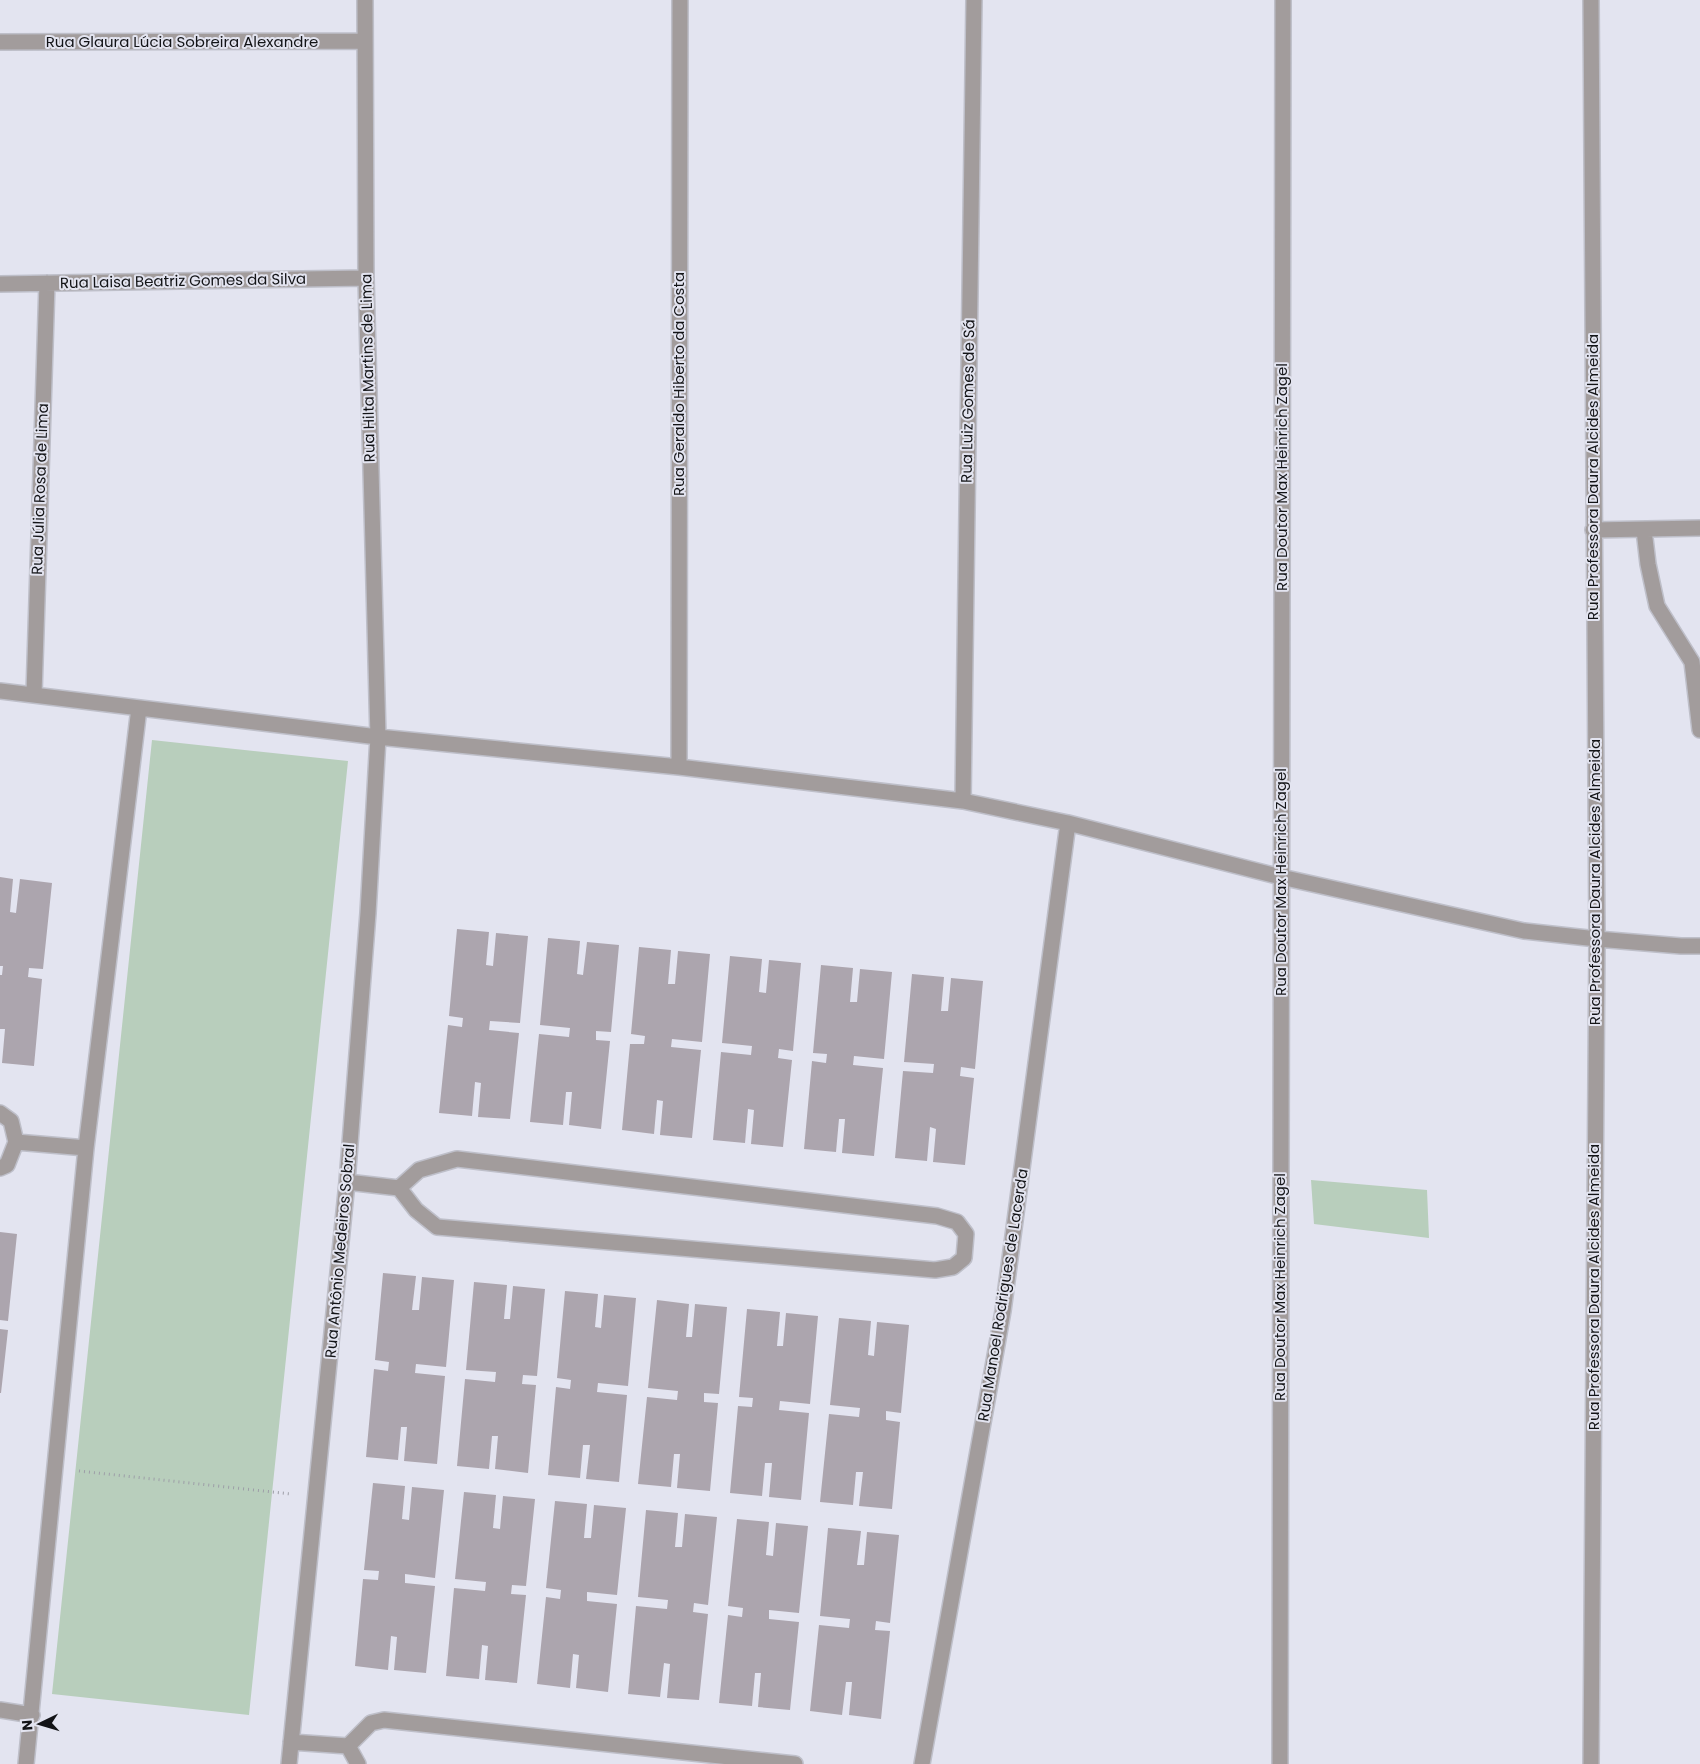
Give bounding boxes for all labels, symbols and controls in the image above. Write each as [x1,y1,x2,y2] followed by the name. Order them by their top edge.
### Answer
[46,31,318,52] street label: Rua Glaura Lúcia Sobreira Alexandre
[60,268,306,293] street label: Rua Laisa Beatriz Gomes da Silva
[668,272,689,496] street label: Rua Geraldo Hiberto da Costa
[355,274,380,463] street label: Rua Hilta Martins de Lima
[956,319,979,483] street label: Rua Luiz Gomes de Sá
[1582,334,1603,620] street label: Rua Professora Daura Alcides Almeida
[1271,363,1292,591] street label: Rua Doutor Max Heinrich Zagel
[26,403,53,575] street label: Rua Júlia Rosa de Lima
[1584,739,1605,1025] street label: Rua Professora Daura Alcides Almeida
[1270,768,1291,996] street label: Rua Doutor Max Heinrich Zagel
[320,1143,359,1359] street label: Rua Antônio Medeiros Sobral
[1583,1144,1604,1430] street label: Rua Professora Daura Alcides Almeida
[972,1167,1033,1423] street label: Rua Manoel Rodrigues de Lacerda
[1269,1173,1290,1401] street label: Rua Doutor Max Heinrich Zagel
[15,1699,65,1749] north arrow
[17,1719,37,1731] text: N

